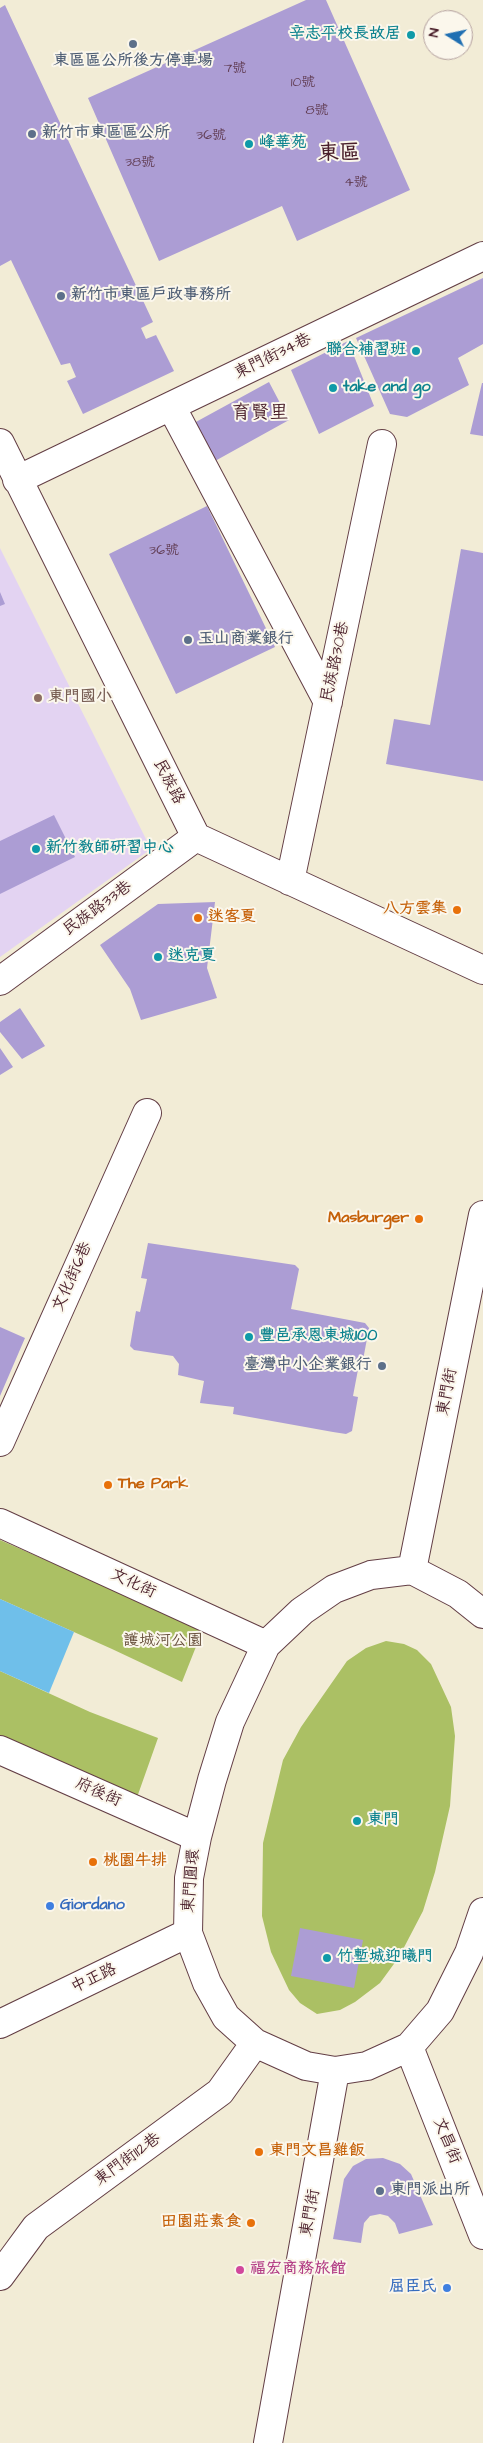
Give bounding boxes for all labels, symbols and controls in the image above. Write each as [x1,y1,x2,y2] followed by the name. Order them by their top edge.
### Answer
[423,10,473,60] north arrow
[289,25,401,45] place label: 辛志平校長故居
[424,27,445,39] text: N
[405,29,417,41] marker: 辛志平校長故居
[127,38,139,50] marker: 東區區公所後方停車場
[53,52,213,72] place label: 東區區公所後方停車場
[224,61,246,77] house number: 7號
[291,75,315,91] house number: 10號
[305,103,329,119] house number: 8號
[42,124,170,144] place label: 新竹市東區區公所
[26,128,38,140] marker: 新竹市東區區公所
[196,128,226,144] house number: 36號
[259,134,307,154] place label: 峰華苑
[243,138,255,150] marker: 峰華苑
[318,142,360,168] district label: 東區
[125,155,155,171] house number: 38號
[344,175,368,191] house number: 4號
[71,286,231,306] place label: 新竹市東區戶政事務所
[55,290,67,302] marker: 新竹市東區戶政事務所
[231,330,315,384] street label: 東門街34巷
[326,341,406,361] place label: 聯合補習班
[410,345,422,357] marker: 聯合補習班
[343,378,430,398] place label: take and go
[327,382,339,394] marker: take and go
[232,403,288,425] district label: 育賢里
[149,543,179,559] house number: 36號
[318,620,354,704] street label: 民族路30巷
[198,630,294,650] place label: 玉山商業銀行
[182,634,194,646] marker: 玉山商業銀行
[48,688,112,708] place label: 東門國小
[32,692,44,704] marker: 東門國小
[149,756,187,808] street label: 民族路
[46,839,174,859] place label: 新竹教師研習中心
[30,843,42,855] marker: 新竹教師研習中心
[60,878,136,940] street label: 民族路33巷
[383,900,447,920] place label: 八方雲集
[451,904,463,916] marker: 八方雲集
[208,908,256,928] place label: 迷客夏
[192,912,204,924] marker: 迷客夏
[168,947,216,967] place label: 迷克夏
[152,951,164,963] marker: 迷克夏
[328,1209,409,1229] place label: Masburger
[413,1213,425,1225] marker: Masburger
[49,1239,97,1315] street label: 文化街6巷
[259,1327,377,1347] place label: 豐邑承恩東城100
[243,1331,255,1343] marker: 豐邑承恩東城100
[244,1356,372,1376] place label: 臺灣中小企業銀行
[376,1360,388,1372] marker: 臺灣中小企業銀行
[434,1367,462,1417] street label: 東門街
[118,1475,188,1495] place label: The Park
[102,1479,114,1491] marker: The Park
[107,1565,159,1603] street label: 文化街
[123,1632,203,1652] park label: 護城河公園
[72,1774,124,1812] street label: 府後街
[367,1811,399,1831] place label: 東門
[351,1815,363,1827] marker: 東門
[180,1848,204,1914] street label: 東門圓環
[103,1852,167,1872] place label: 桃園牛排
[87,1856,99,1868] marker: 桃園牛排
[60,1896,125,1916] place label: Giordano
[44,1900,56,1912] marker: Giordano
[337,1948,433,1968] place label: 竹塹城迎曦門
[321,1952,333,1964] marker: 竹塹城迎曦門
[68,1960,120,1998] street label: 中正路
[428,2115,464,2167] street label: 文昌街
[91,2130,165,2190] street label: 東門街112巷
[269,2142,365,2162] place label: 東門文昌雞飯
[253,2146,265,2158] marker: 東門文昌雞飯
[390,2181,470,2201] place label: 東門派出所
[374,2185,386,2197] marker: 東門派出所
[297,2188,325,2238] street label: 東門街
[161,2213,241,2233] place label: 田園莊素食
[245,2217,257,2229] marker: 田園莊素食
[250,2260,346,2280] place label: 福宏商務旅館
[234,2264,246,2276] marker: 福宏商務旅館
[389,2278,437,2298] place label: 屈臣氏
[441,2282,453,2294] marker: 屈臣氏

